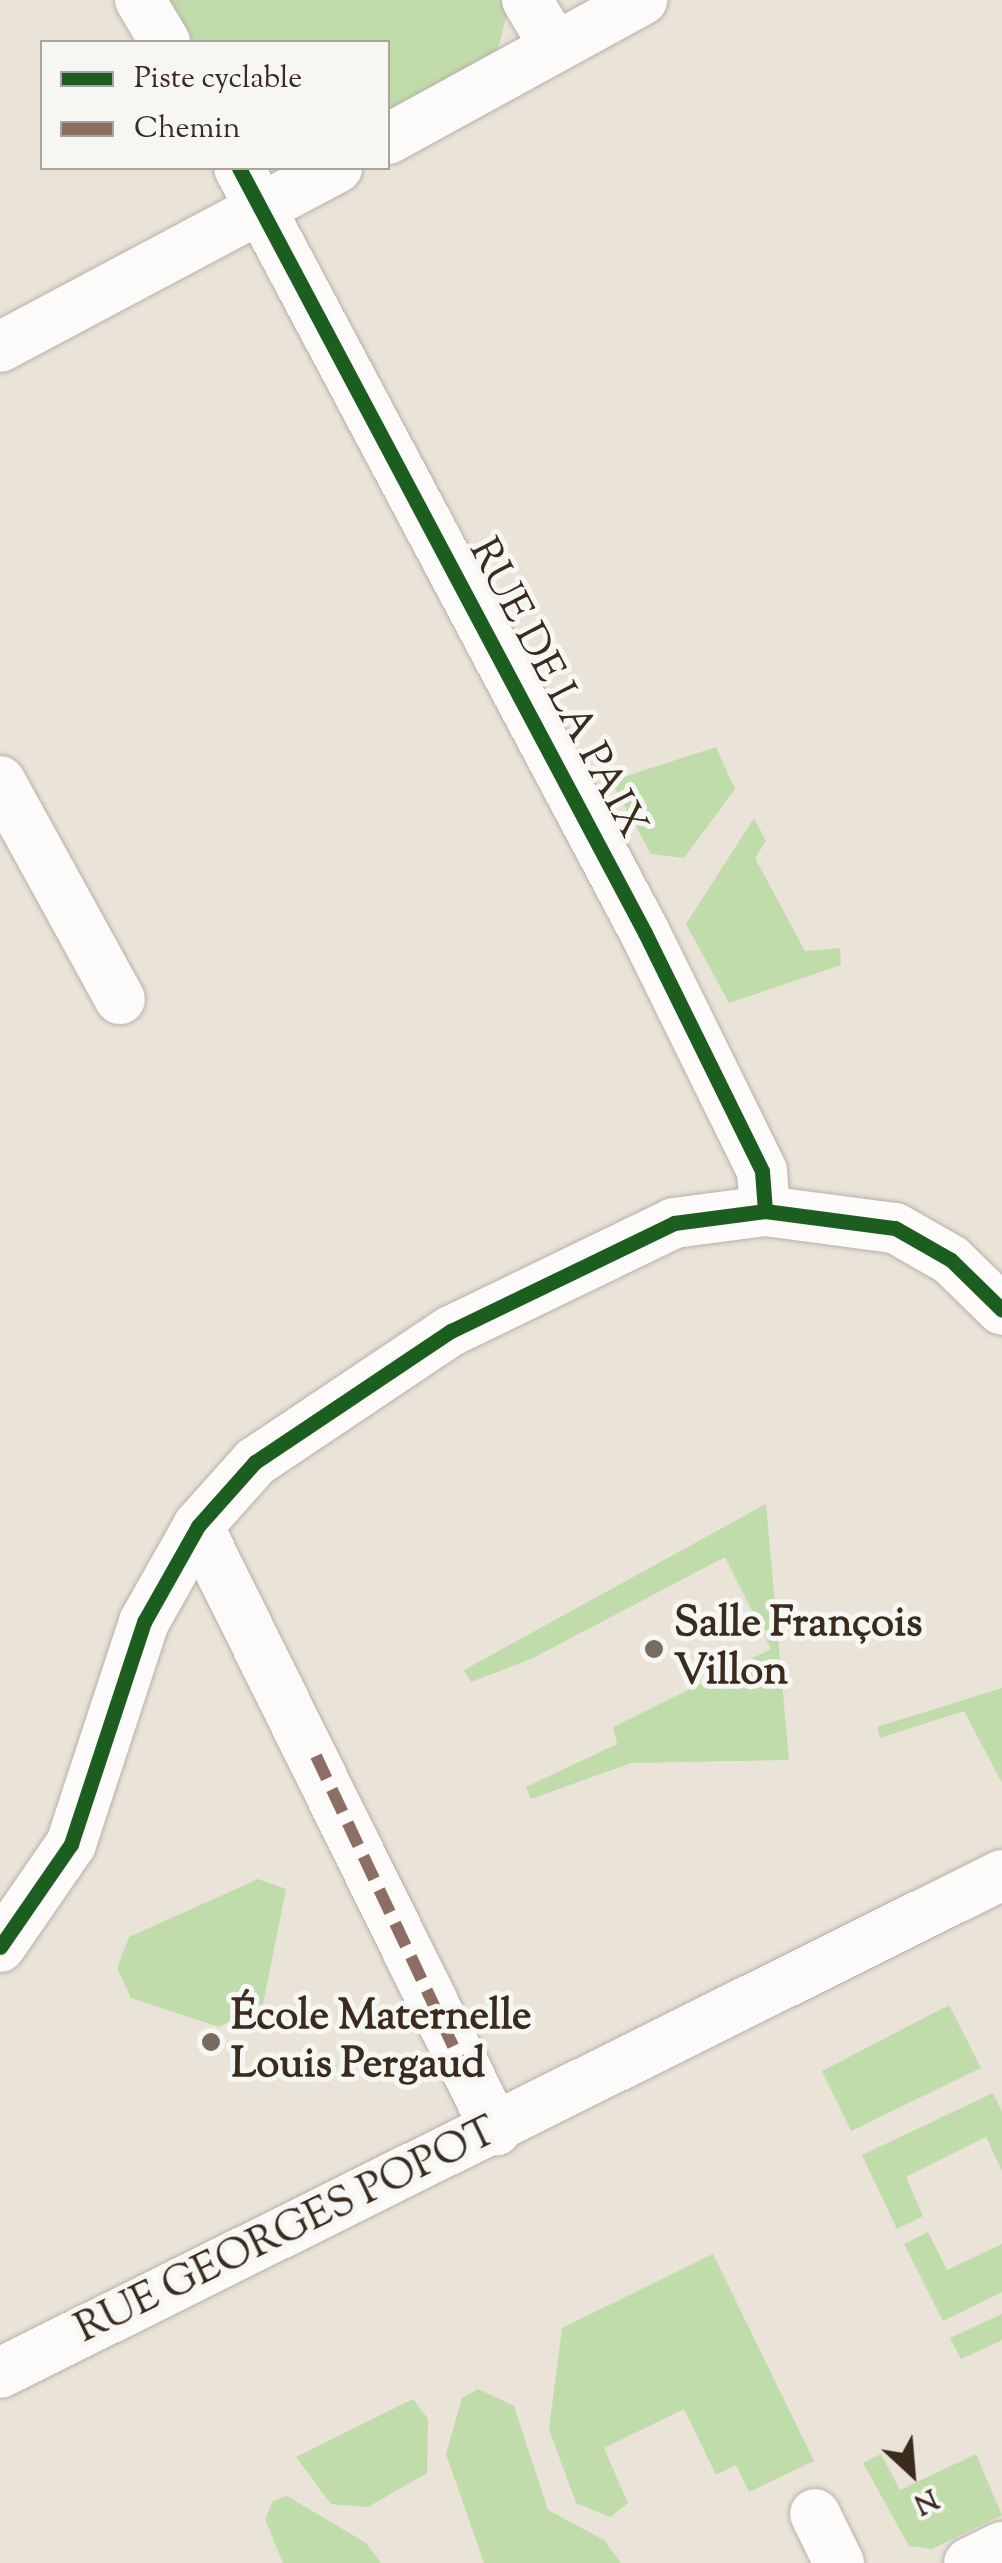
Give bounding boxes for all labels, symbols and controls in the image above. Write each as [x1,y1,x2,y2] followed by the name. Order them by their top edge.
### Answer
[40,40,390,170] legend
[134,58,302,101] text: Piste cyclable
[134,108,241,151] text: Chemin
[456,531,656,847] street label: RUE DE LA PAIX
[674,1600,922,1698] place label: Salle François Villon
[643,1638,665,1660] marker: Salle François Villon
[231,1993,532,2092] place label: École Maternelle Louis Pergaud
[200,2031,222,2053] marker: École Maternelle Louis Pergaud
[68,2108,506,2356] street label: RUE GEORGES POPOT
[862,2423,962,2523] north arrow
[906,2477,944,2523] text: N

